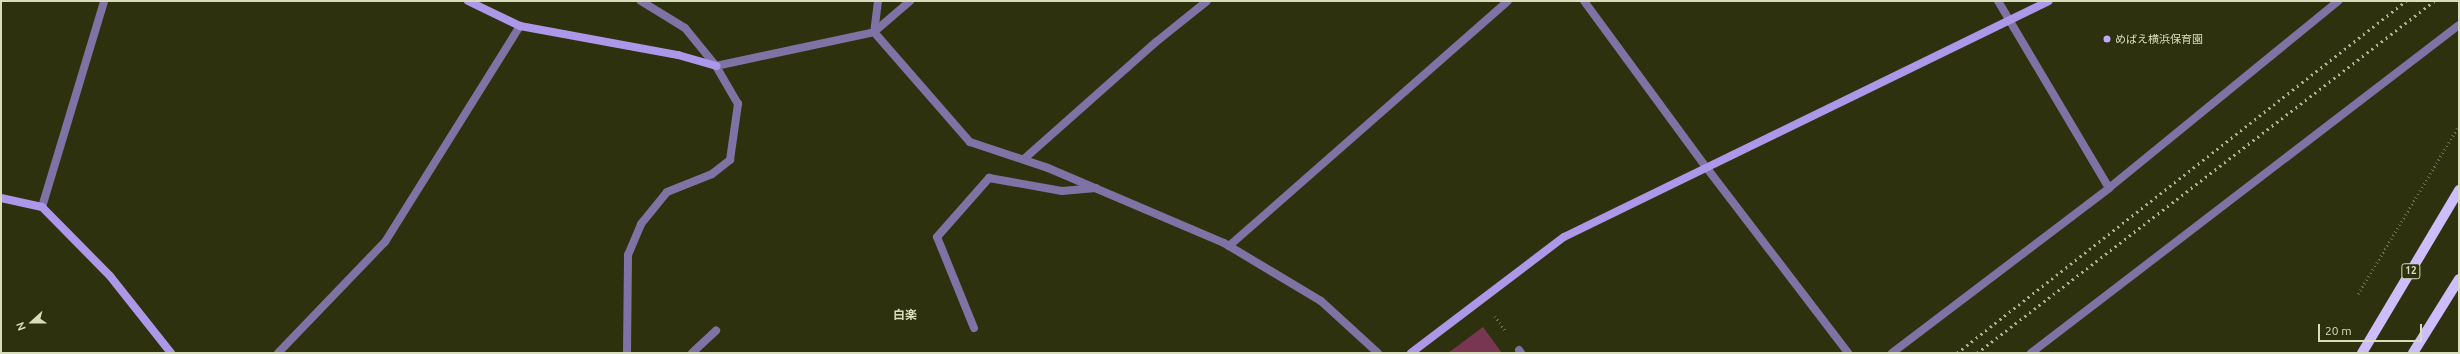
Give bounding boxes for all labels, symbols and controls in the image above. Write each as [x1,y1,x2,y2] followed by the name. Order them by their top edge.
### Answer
[2115,32,2203,46] place label: めばえ横浜保育園
[2102,34,2112,44] marker: めばえ横浜保育園
[2401,263,2421,279] road number: 12
[12,302,52,342] north arrow
[893,308,917,322] district label: 白楽
[2320,316,2424,342] scale bar
[14,320,28,332] text: N
[2325,324,2352,337] text: 20 m

